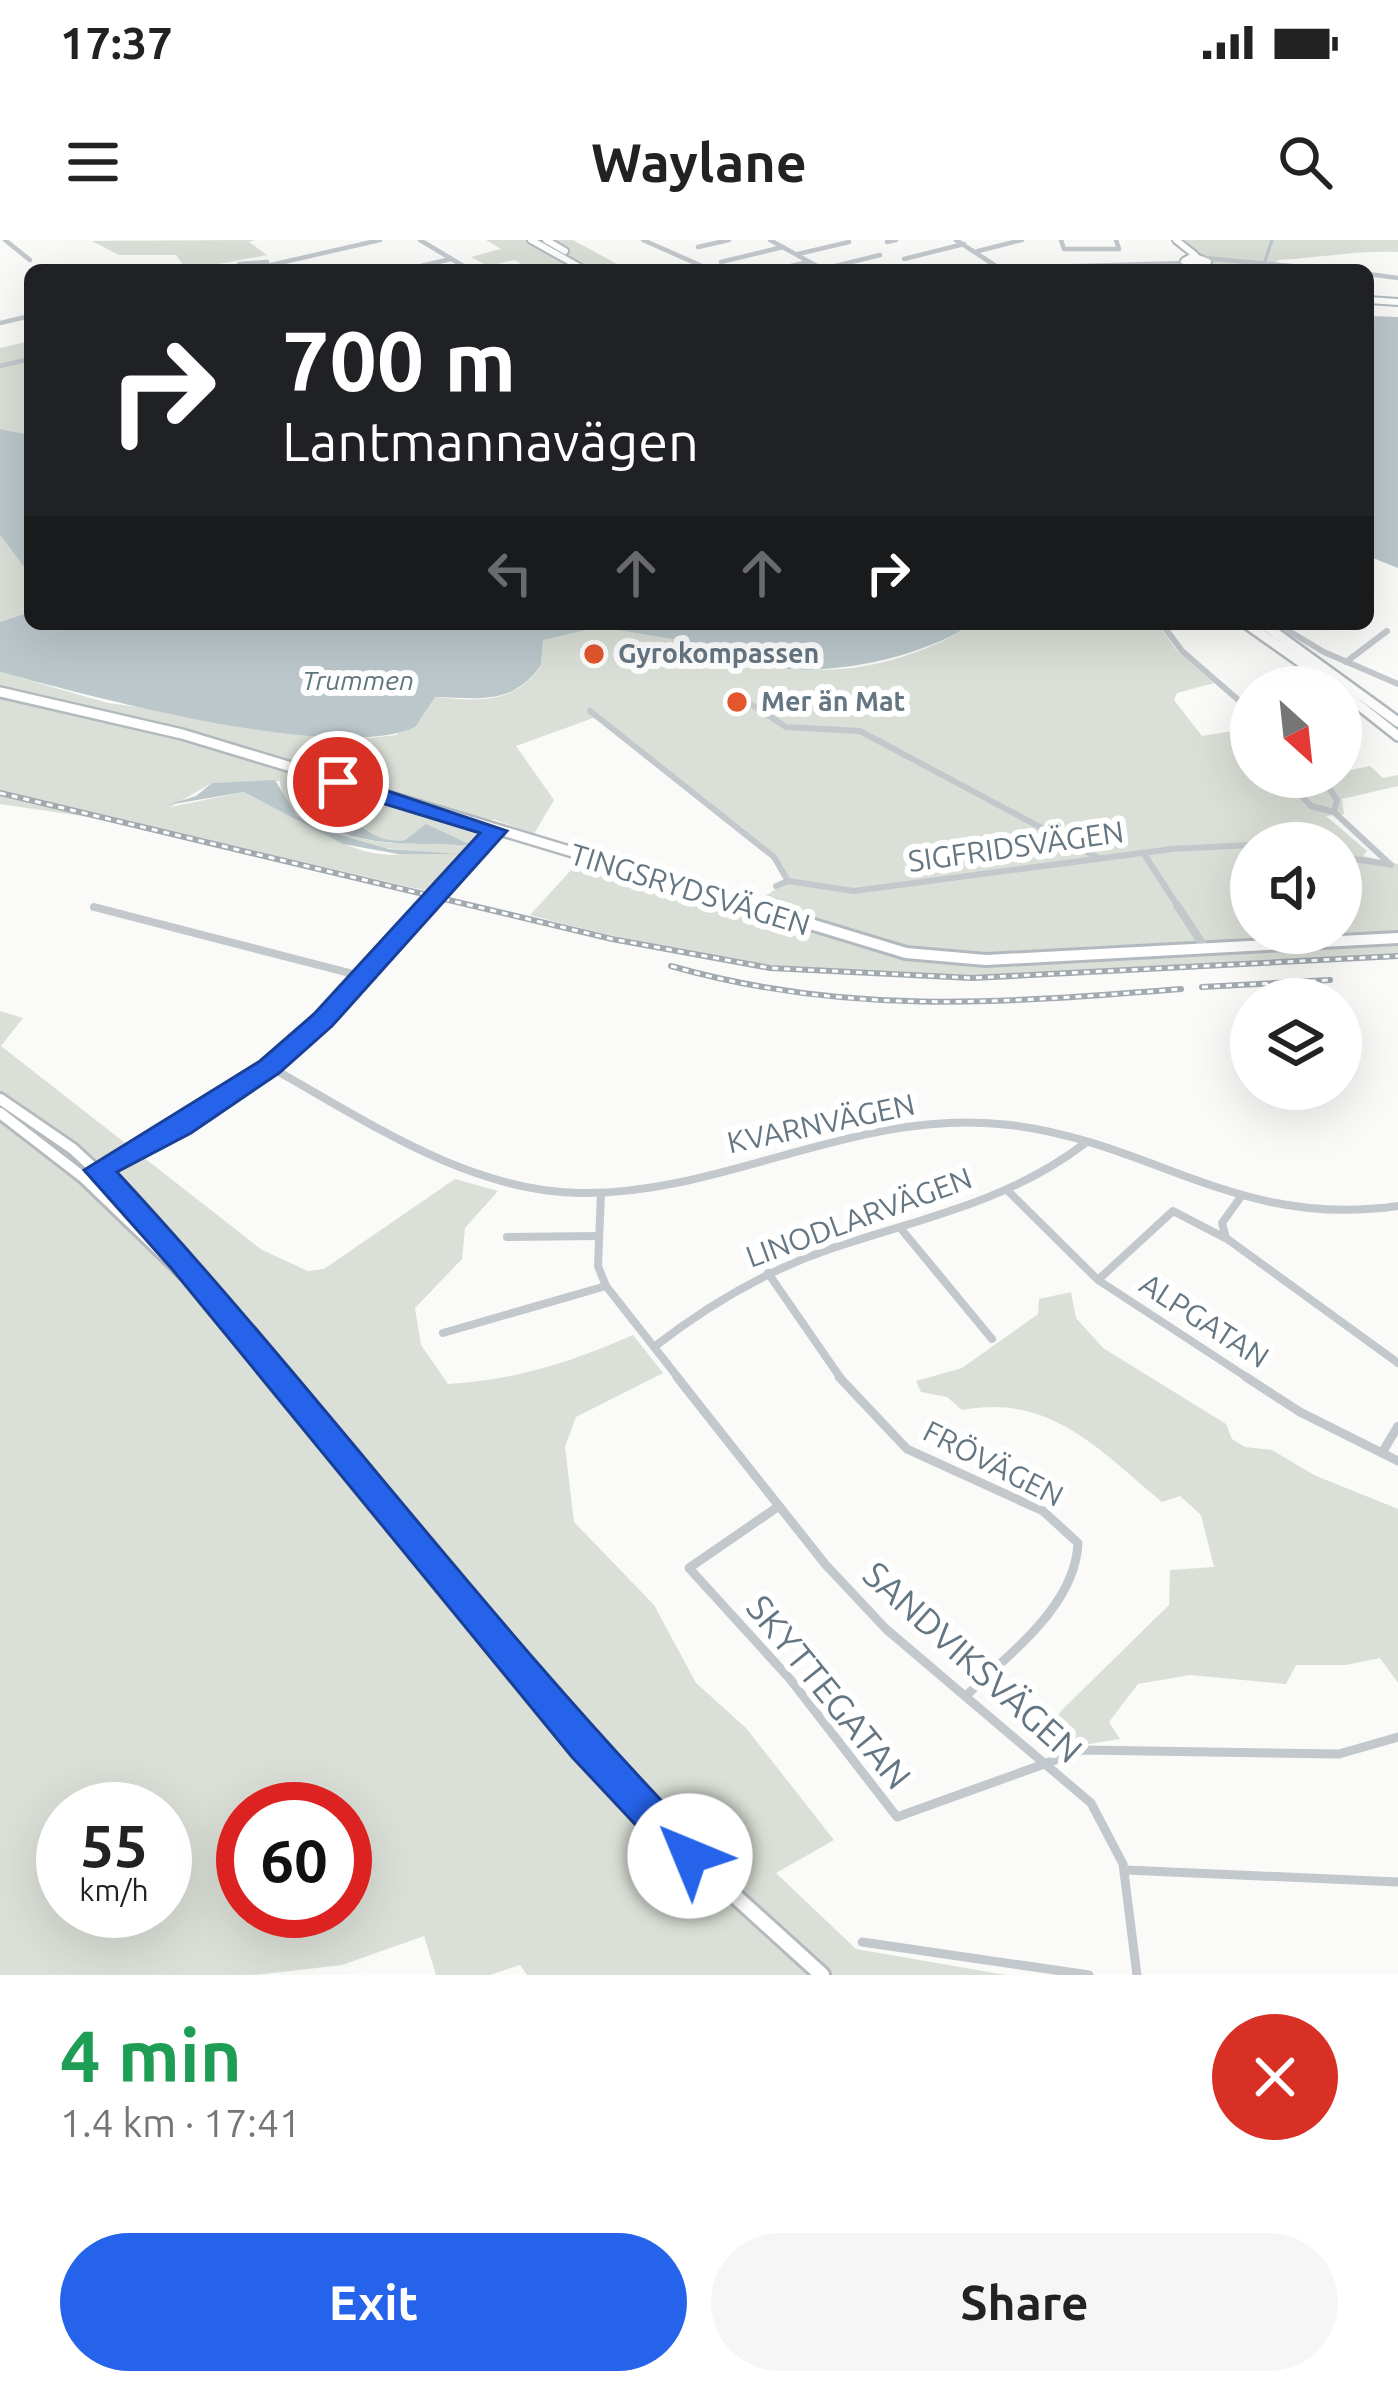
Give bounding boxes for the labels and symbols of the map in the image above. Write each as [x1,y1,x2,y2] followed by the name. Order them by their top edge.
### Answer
[618,638,819,668] place label: Gyrokompassen
[581,641,607,667] marker: Gyrokompassen
[302,665,414,695] water label: Trummen
[1230,666,1362,798] north arrow
[761,686,905,716] place label: Mer än Mat
[724,689,750,715] marker: Mer än Mat
[287,731,389,833] pin
[906,814,1126,878] street label: SIGFRIDSVÄGEN
[566,836,814,942] street label: TINGSRYDSVÄGEN
[724,1087,918,1159] street label: KVARNVÄGEN
[741,1160,976,1274] street label: LINODLARVÄGEN
[1134,1266,1275,1374] street label: ALPGATAN
[918,1413,1069,1513] street label: FRÖVÄGEN
[856,1553,1091,1770] street label: SANDVIKSVÄGEN
[739,1587,920,1796] street label: SKYTTEGATAN
[216,1782,372,1938] speed limit sign: 60
[627,1793,753,1919] position arrow

